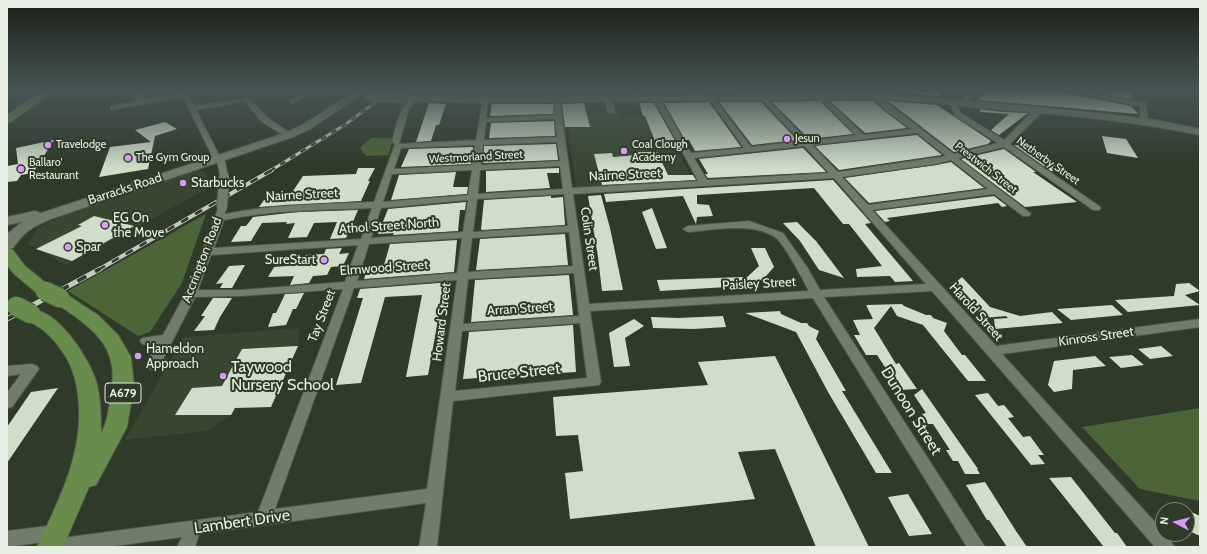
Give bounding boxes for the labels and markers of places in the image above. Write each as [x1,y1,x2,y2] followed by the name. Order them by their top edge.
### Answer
[795,132,820,146] place label: Jesun
[782,134,792,144] marker: Jesun
[56,138,106,152] place label: Travelodge
[632,138,688,164] place label: Coal Clough Academy
[43,140,53,150] marker: Travelodge
[619,146,629,156] marker: Coal Clough Academy
[136,151,209,165] place label: The Gym Group
[123,153,133,163] marker: The Gym Group
[29,156,79,182] place label: Ballaro' Restaurant
[16,164,26,174] marker: Ballaro' Restaurant
[191,175,244,191] place label: Starbucks
[178,178,188,188] marker: Starbucks
[113,210,164,241] place label: EG On the Move
[100,220,110,230] marker: EG On the Move
[76,239,101,255] place label: Spar
[63,242,73,252] marker: Spar
[265,252,316,268] place label: SureStart
[319,255,329,265] marker: SureStart
[146,341,204,372] place label: Hameldon Approach
[133,351,143,361] marker: Hameldon Approach
[231,357,334,395] place label: Taywood Nursery School
[218,371,228,381] marker: Taywood Nursery School

